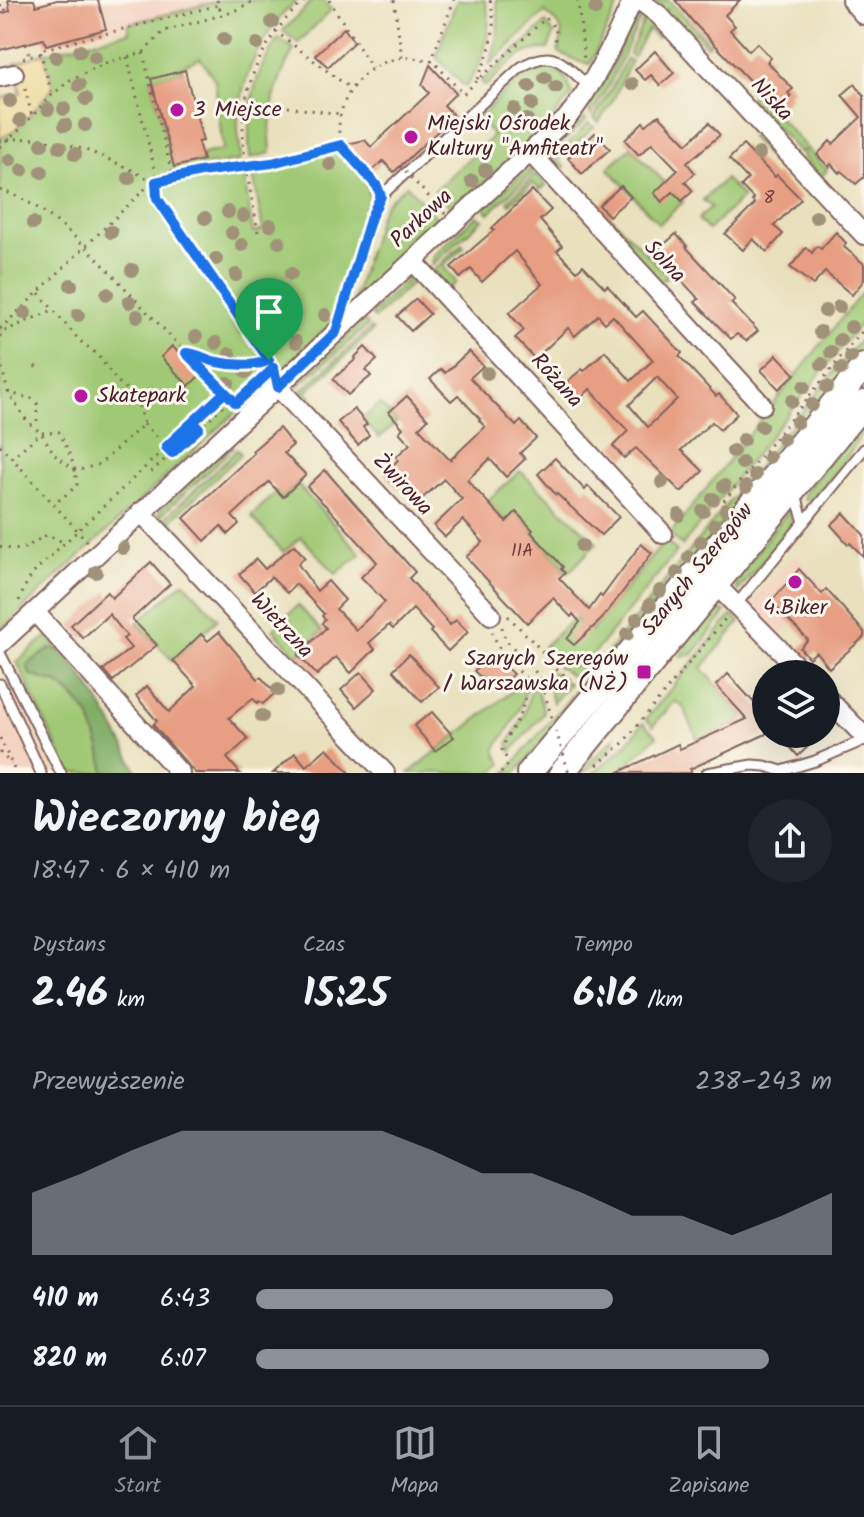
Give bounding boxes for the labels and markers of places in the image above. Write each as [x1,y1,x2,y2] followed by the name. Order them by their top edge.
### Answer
[193,93,282,128] place label: 3 Miejsce
[168,101,186,119] marker: 3 Miejsce
[427,107,603,167] place label: Miejski Ośrodek Kultury "Amfiteatr"
[402,128,420,146] marker: Miejski Ośrodek Kultury "Amfiteatr"
[235,278,303,360] pin
[97,379,187,414] place label: Skatepark
[72,387,90,405] marker: Skatepark
[786,573,804,591] marker: 4.Biker
[763,591,829,626] place label: 4.Biker
[443,642,628,702] place label: Szarych Szeregów / Warszawska (NŻ)
[635,663,653,681] marker: Szarych Szeregów / Warszawska (NŻ)

